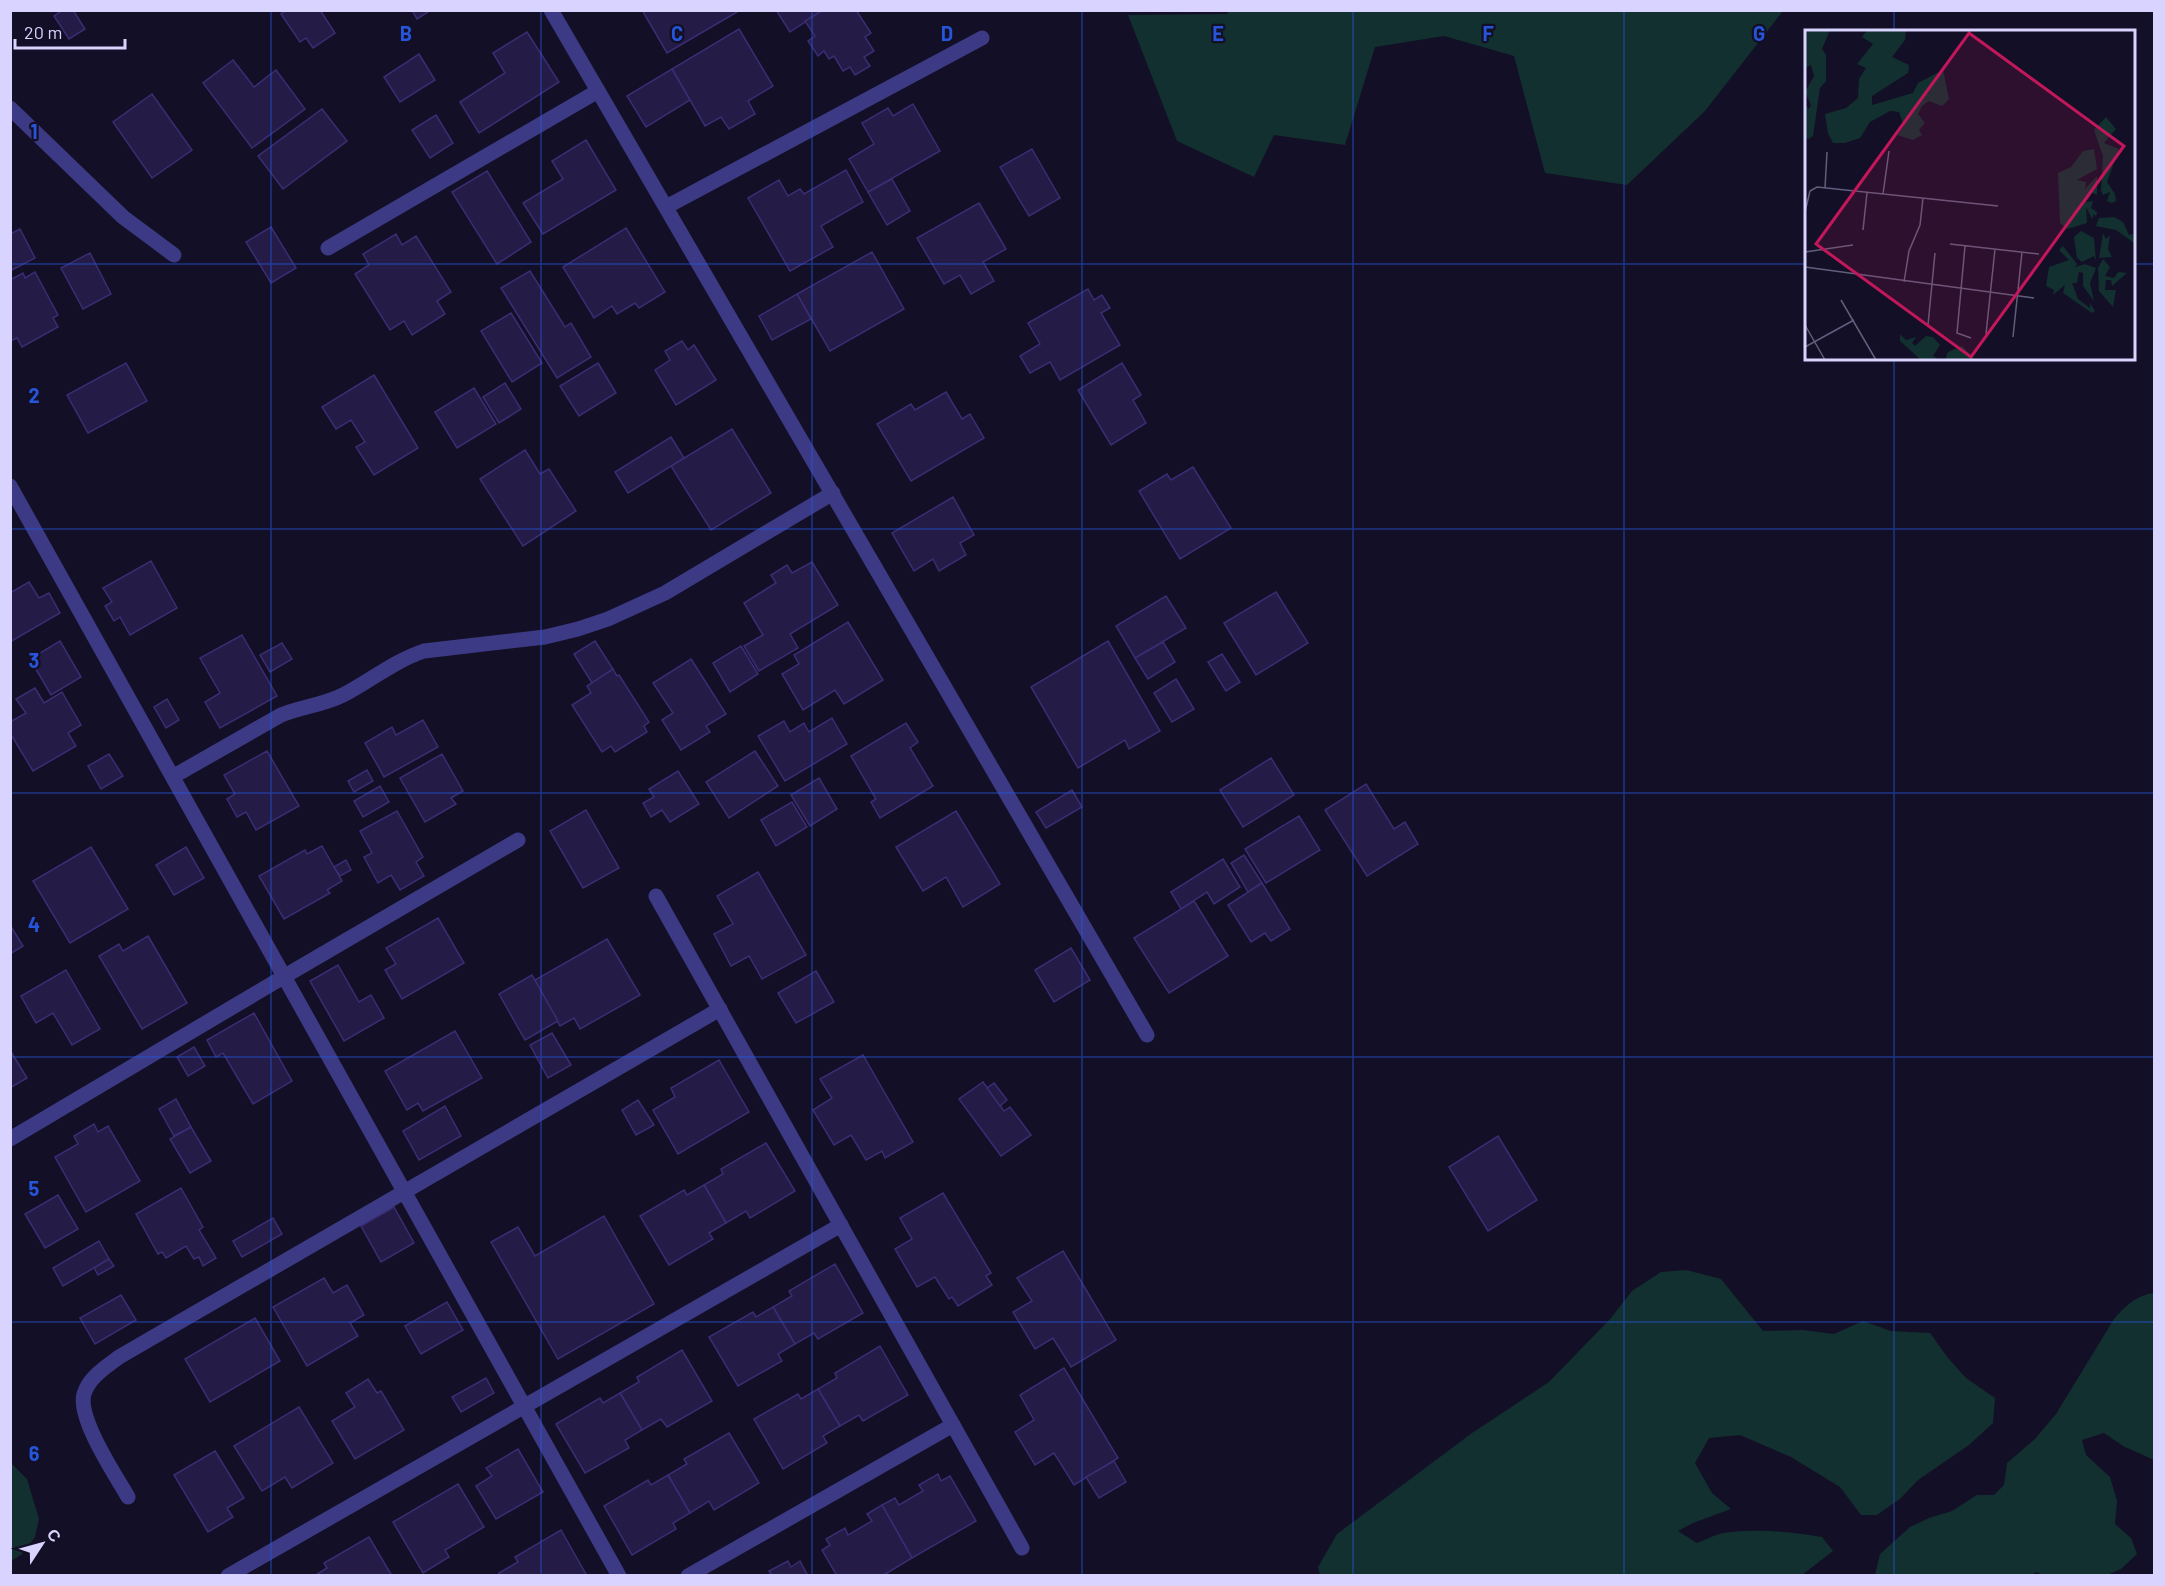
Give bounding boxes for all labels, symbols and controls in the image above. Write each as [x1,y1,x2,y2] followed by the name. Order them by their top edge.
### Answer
[15,12,124,50] scale bar
[24,21,62,43] text: 20 m
[400,21,412,45] text: B
[671,21,683,45] text: C
[941,21,953,45] text: D
[1212,21,1224,45] text: E
[1482,21,1494,45] text: F
[1753,21,1765,45] text: G
[1805,30,2135,360] inset map
[30,119,38,143] text: 1
[28,383,40,407] text: 2
[29,648,39,672] text: 3
[28,912,40,936] text: 4
[29,1176,40,1200] text: 5
[29,1441,40,1465] text: 6
[12,1514,72,1574] north arrow
[43,1525,66,1546] text: С

